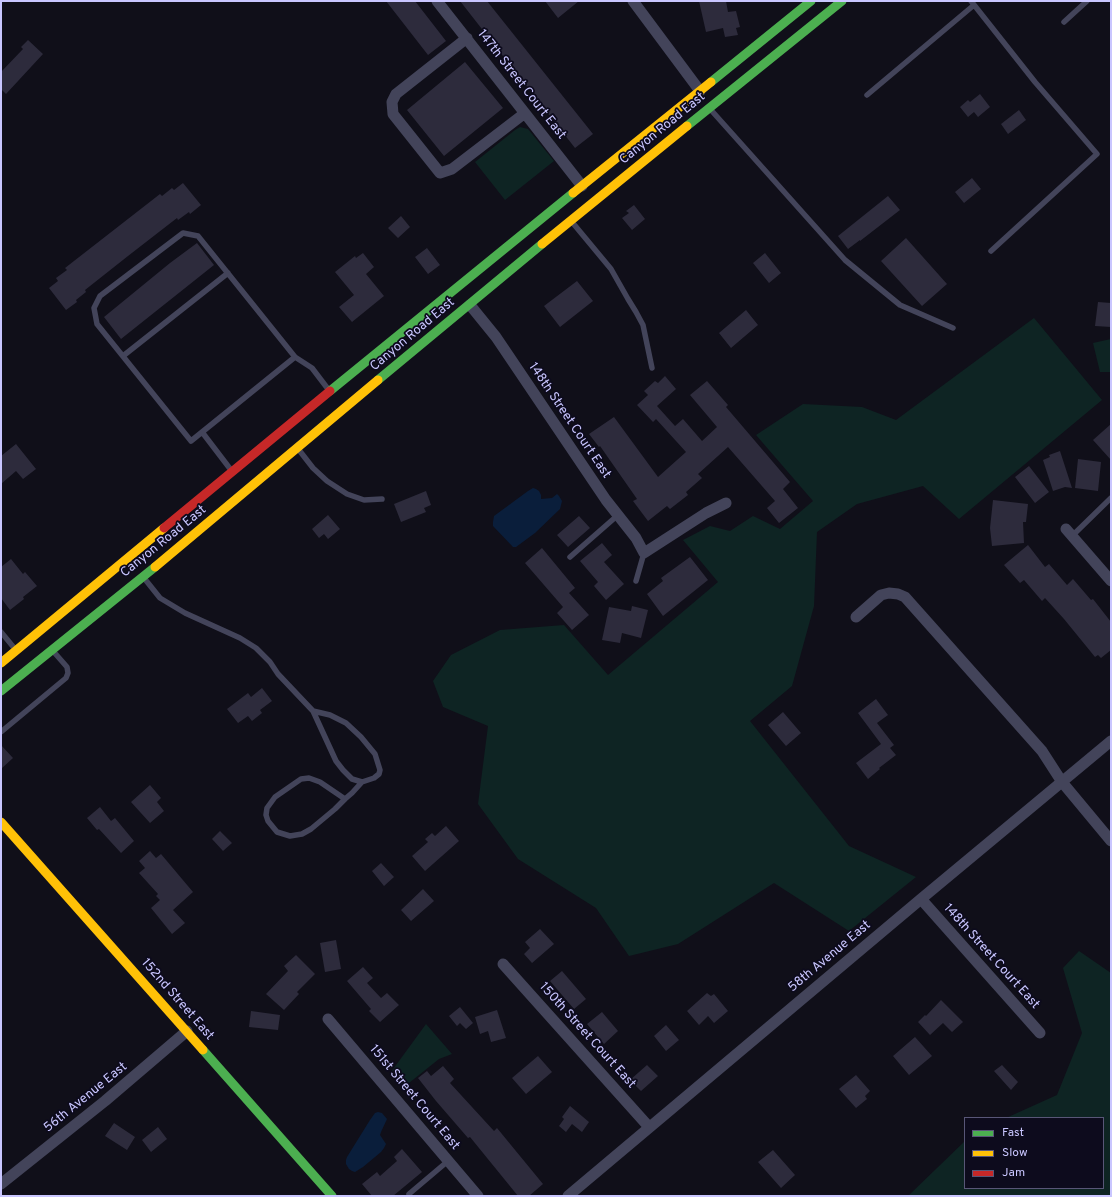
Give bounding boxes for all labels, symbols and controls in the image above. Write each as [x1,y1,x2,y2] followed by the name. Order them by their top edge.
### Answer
[473,27,569,143] street label: 147th Street Court East
[617,90,709,168] street label: Canyon Road East
[368,295,458,375] street label: Canyon Road East
[524,360,614,482] street label: 148th Street Court East
[118,503,210,581] street label: Canyon Road East
[940,901,1042,1013] street label: 148th Street Court East
[786,918,874,996] street label: 58th Avenue East
[137,956,217,1044] street label: 152nd Street East
[535,980,639,1092] street label: 150th Street Court East
[366,1042,462,1154] street label: 151st Street Court East
[41,1060,131,1136] street label: 56th Avenue East
[964,1117,1104,1189] legend
[1002,1125,1024,1141] text: Fast
[1002,1145,1028,1161] text: Slow
[1002,1165,1025,1181] text: Jam

